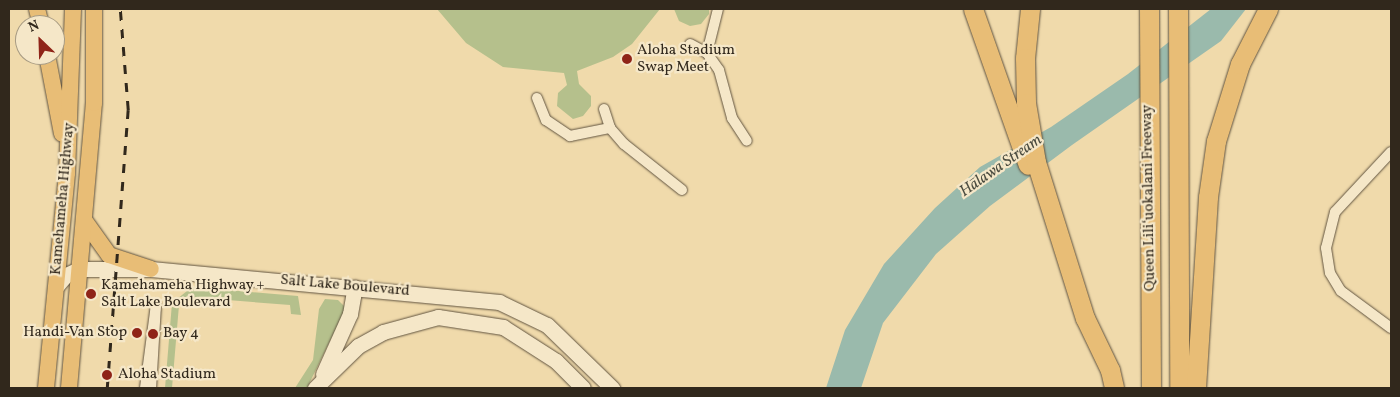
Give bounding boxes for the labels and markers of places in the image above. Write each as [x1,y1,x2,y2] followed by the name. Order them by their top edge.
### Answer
[637,41,735,76] place label: Aloha Stadium Swap Meet
[621,53,633,65] marker: Aloha Stadium Swap Meet
[101,276,265,311] place label: Kamehameha Highway + Salt Lake Boulevard
[85,288,97,300] marker: Kamehameha Highway + Salt Lake Boulevard
[23,324,127,342] place label: Handi-Van Stop
[163,325,199,343] place label: Bay 4
[131,327,143,339] marker: Handi-Van Stop
[147,328,159,340] marker: Bay 4
[118,366,216,384] place label: Aloha Stadium
[100,368,114,382] marker: Aloha Stadium

